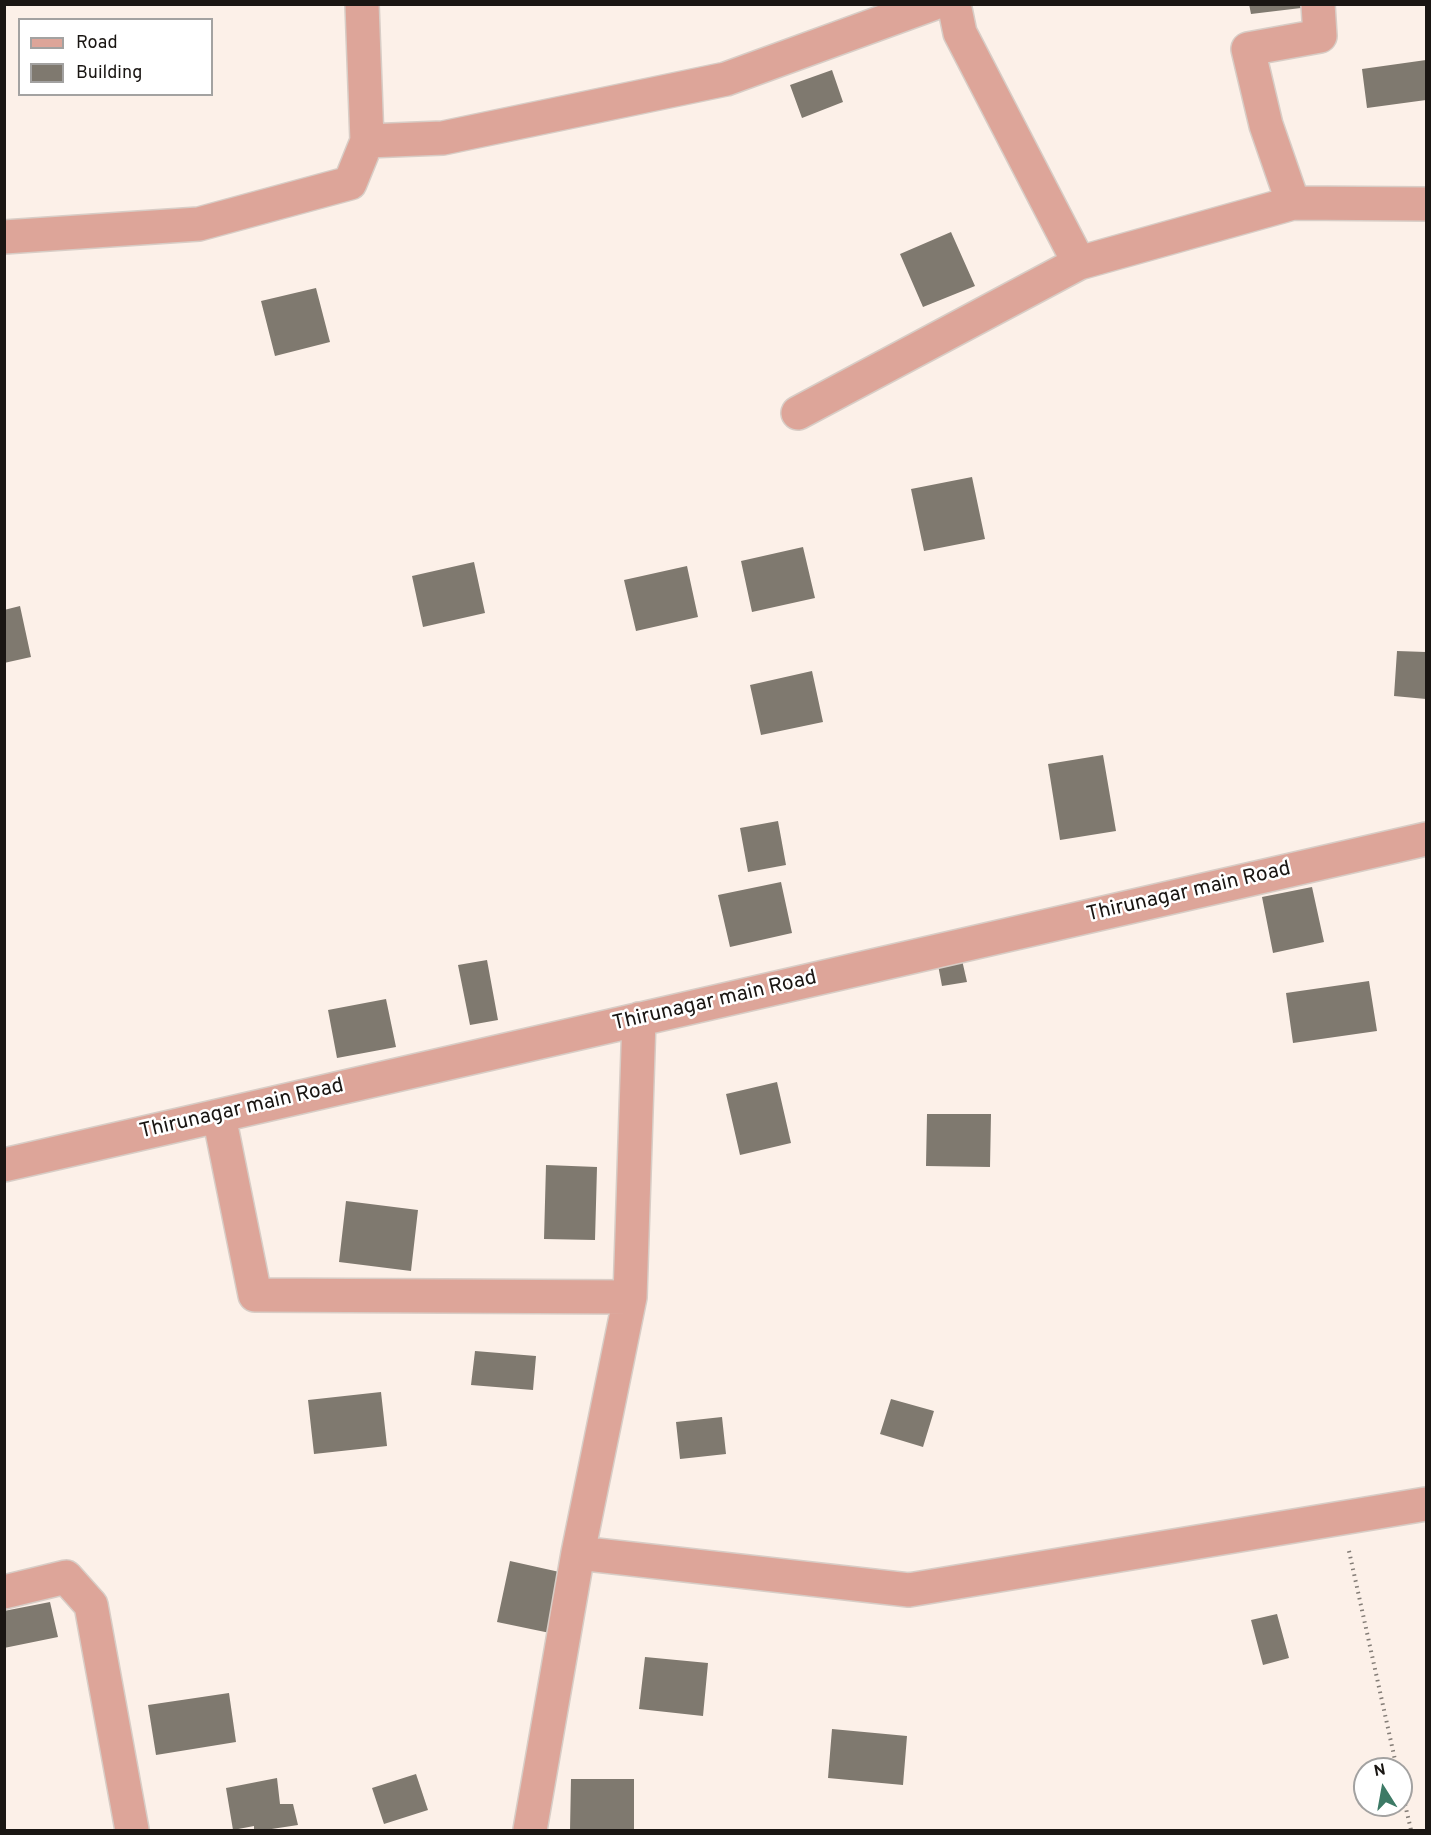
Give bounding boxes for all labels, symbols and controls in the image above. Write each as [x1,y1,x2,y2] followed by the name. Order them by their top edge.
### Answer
[18,18,213,96] legend
[76,32,118,55] text: Road
[76,62,142,85] text: Building
[1085,857,1293,929] street label: Thirunagar main Road
[611,966,819,1038] street label: Thirunagar main Road
[138,1074,346,1146] street label: Thirunagar main Road
[1353,1757,1413,1817] north arrow
[1372,1760,1387,1782] text: N

